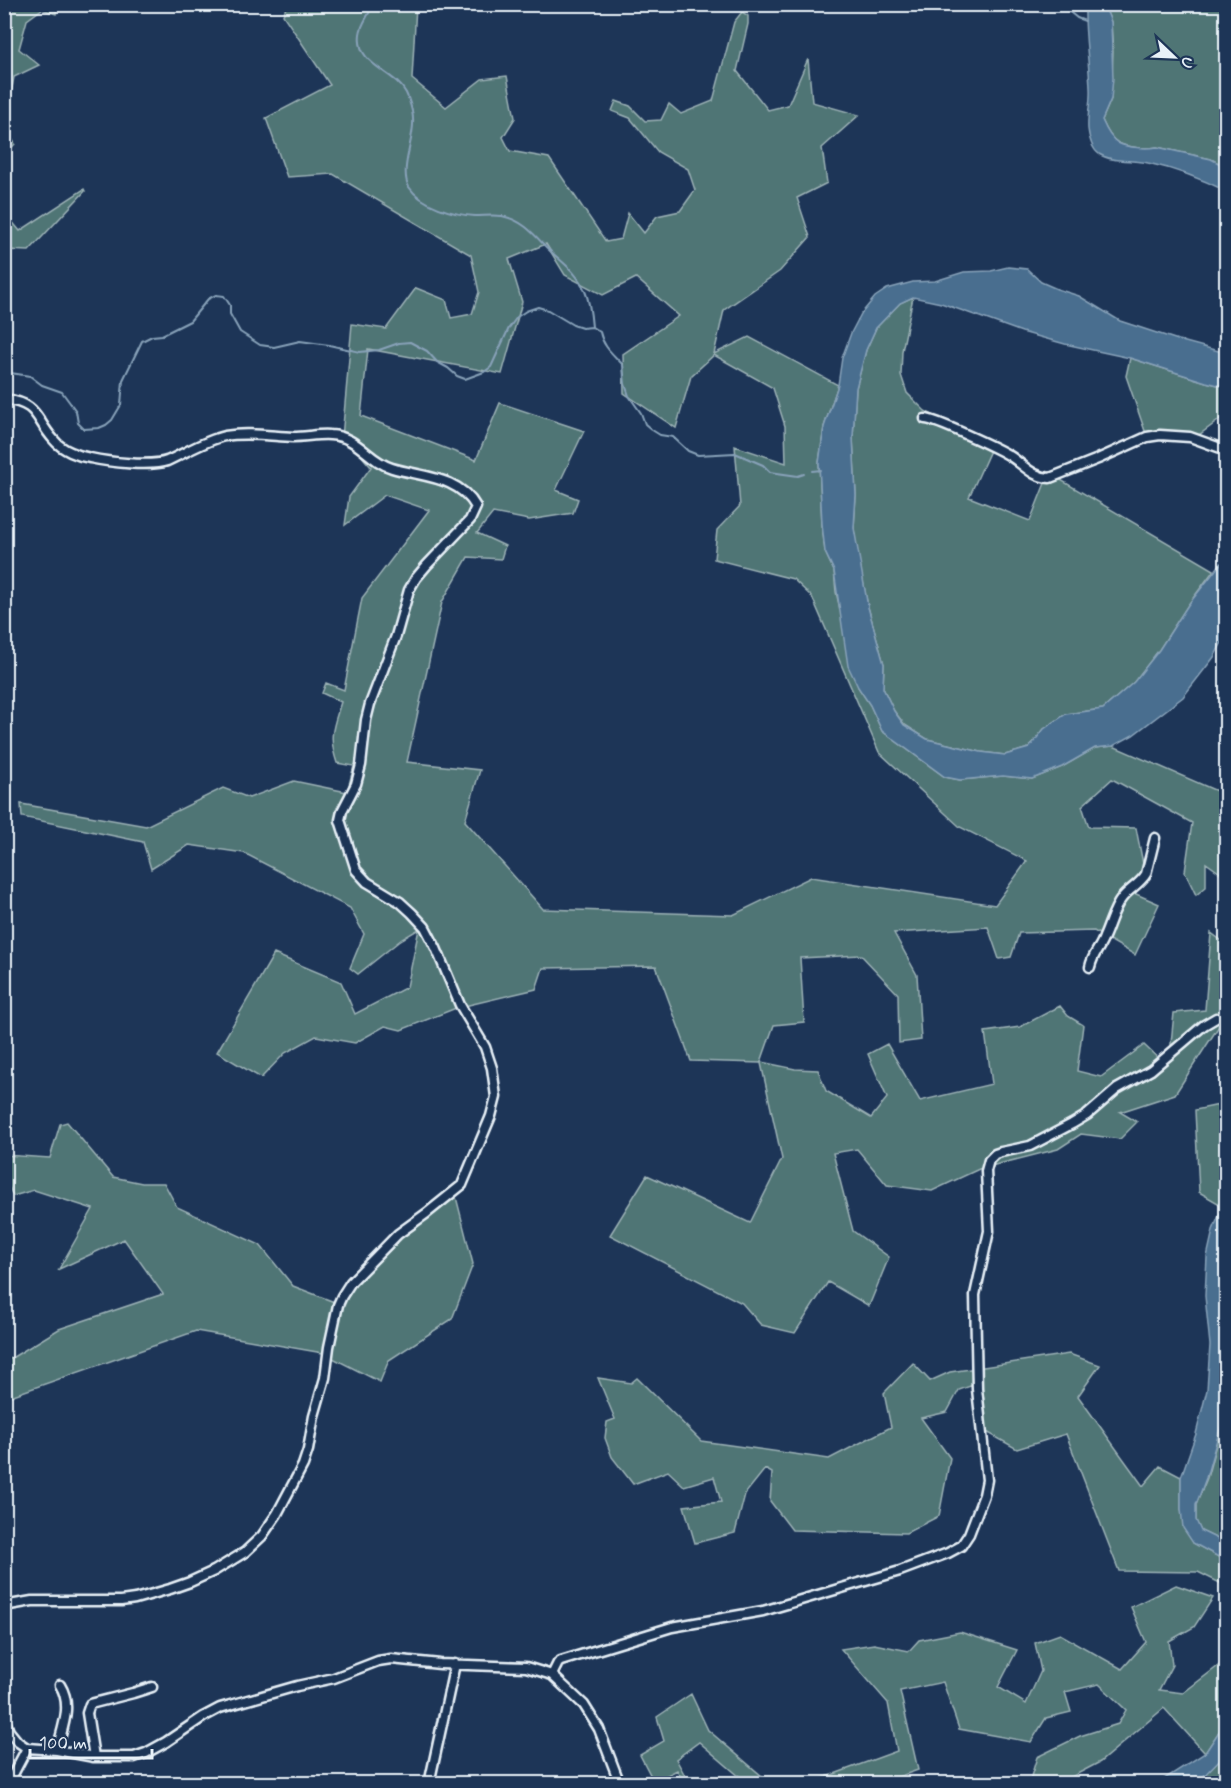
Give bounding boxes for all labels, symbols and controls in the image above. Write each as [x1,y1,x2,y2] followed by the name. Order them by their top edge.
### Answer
[1144,27,1204,87] north arrow
[1175,53,1198,71] text: U
[30,1722,152,1760] scale bar
[39,1732,87,1756] text: 100 m

